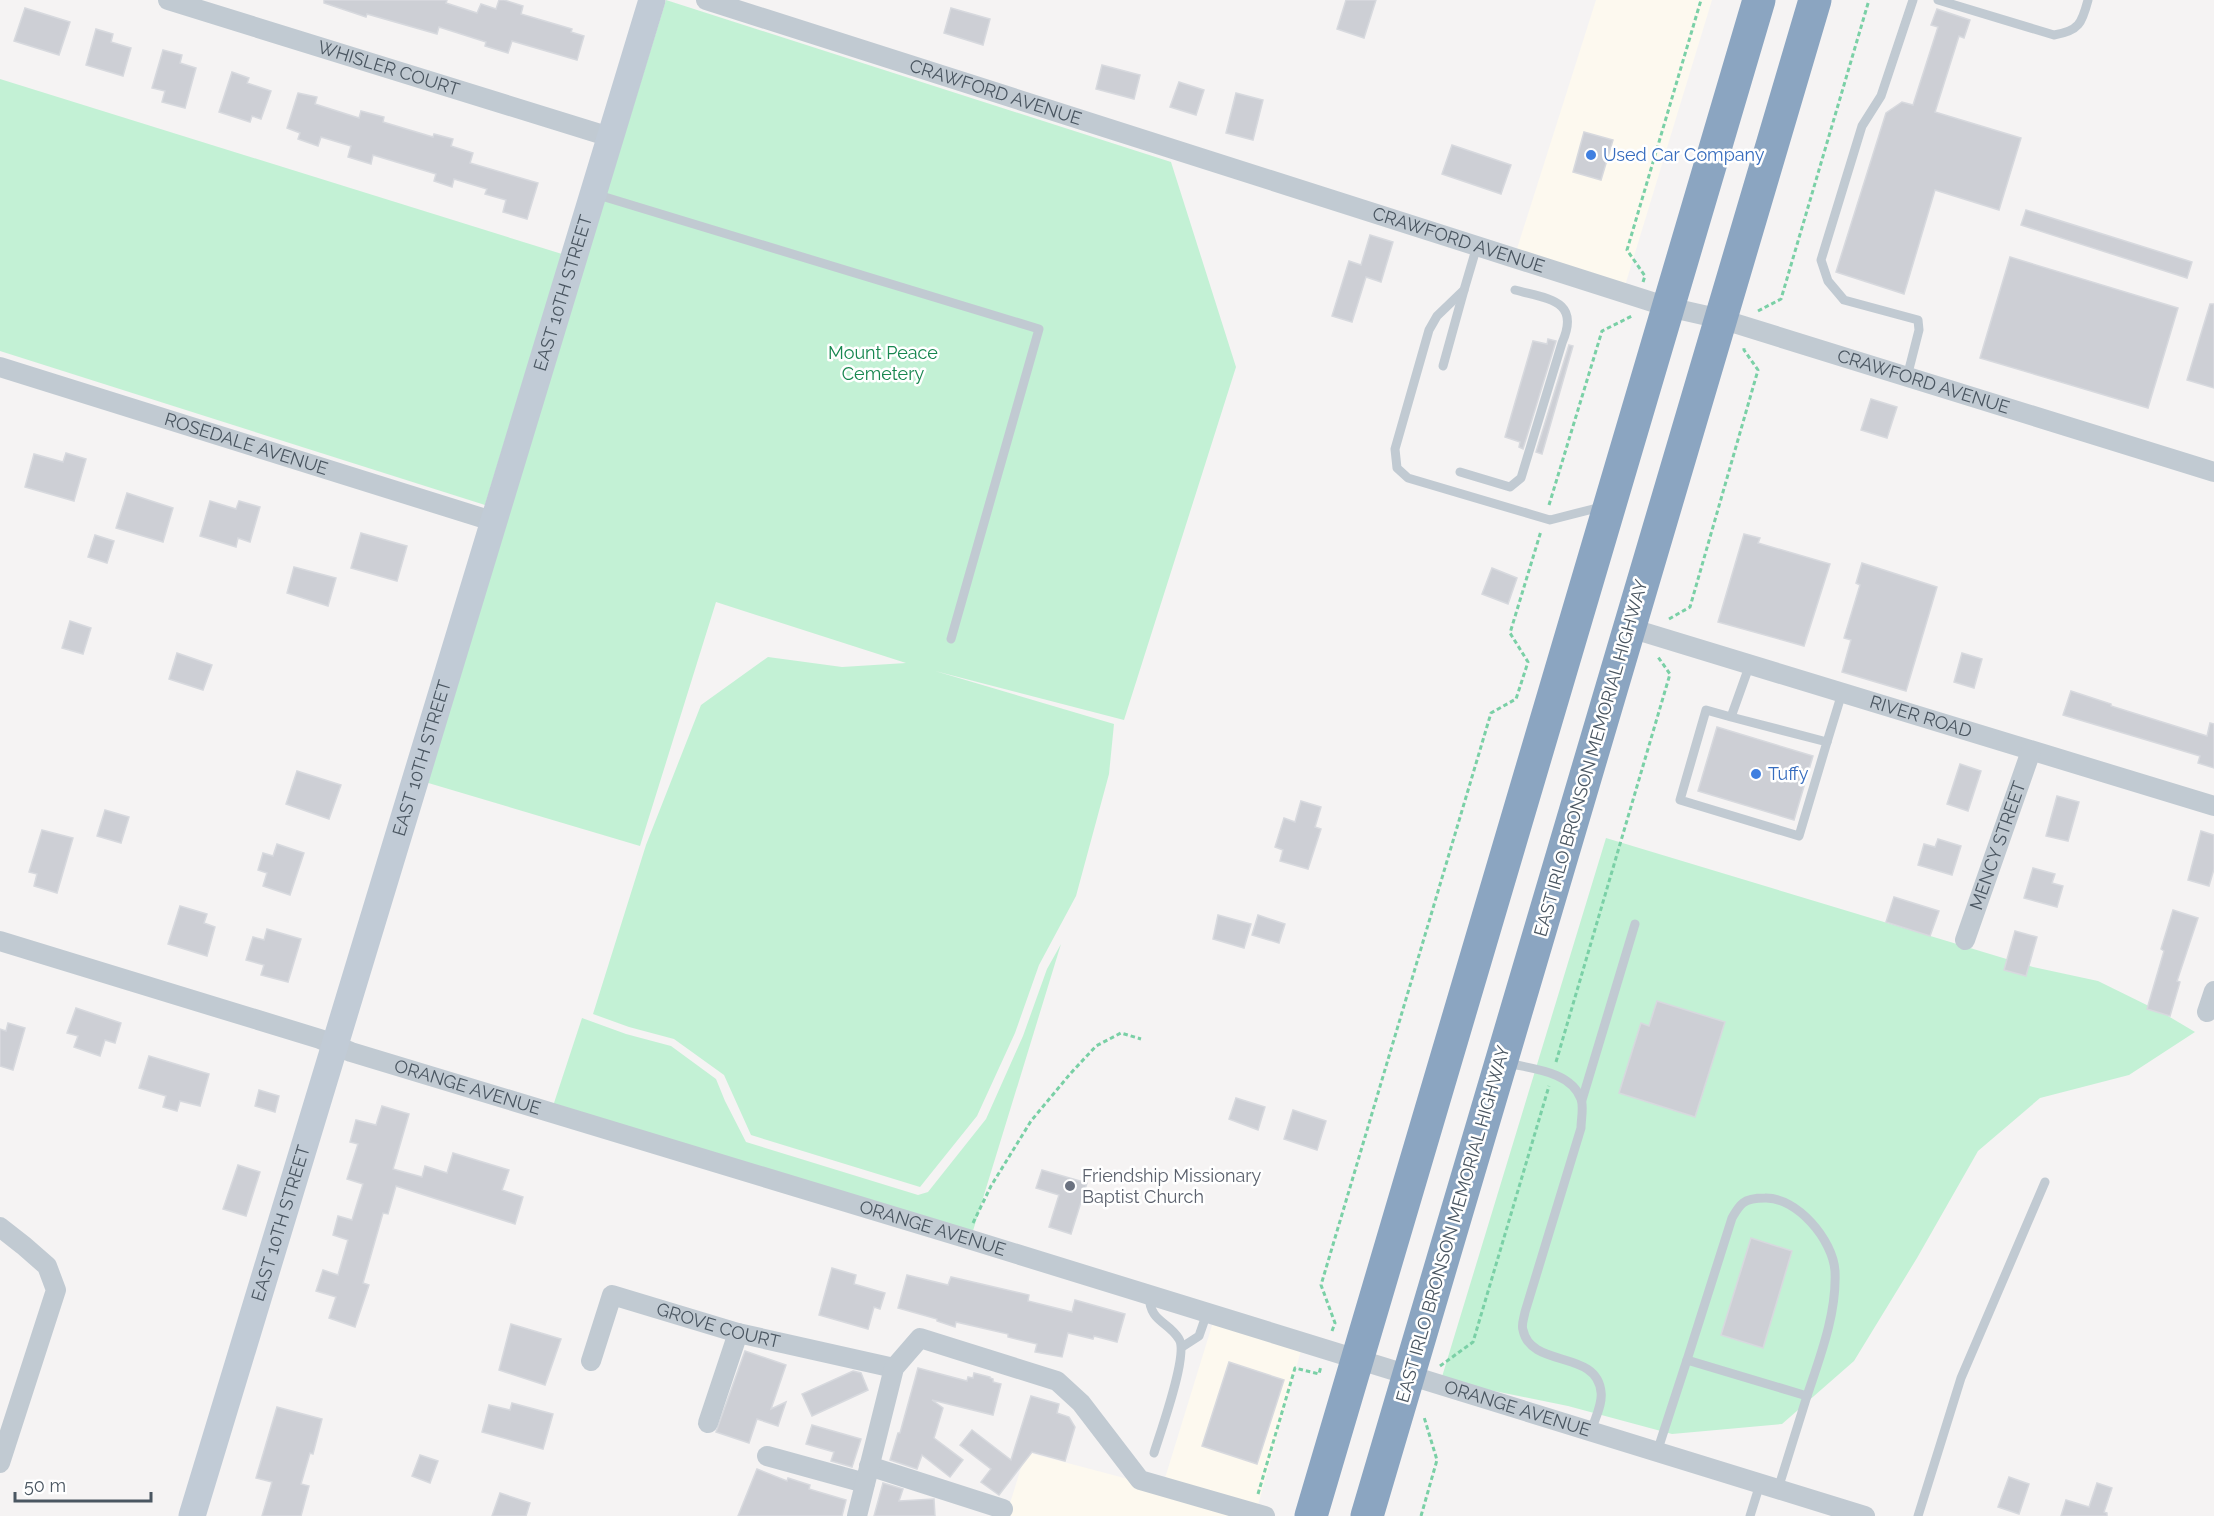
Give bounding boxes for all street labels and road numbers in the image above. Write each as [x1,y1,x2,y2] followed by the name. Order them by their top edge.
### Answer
[315,36,462,100] street label: WHISLER COURT
[907,55,1084,129] street label: CRAWFORD AVENUE
[1370,202,1547,277] street label: CRAWFORD AVENUE
[529,212,596,373] street label: EAST 10TH STREET
[1835,345,2012,418] street label: CRAWFORD AVENUE
[162,408,331,479] street label: ROSEDALE AVENUE
[1529,577,1652,939] street label: EAST IRLO BRONSON MEMORIAL HIGHWAY
[388,677,455,839] street label: EAST 10TH STREET
[1867,691,1975,742] street label: RIVER ROAD
[1965,778,2030,913] street label: MENCY STREET
[1391,1043,1514,1405] street label: EAST IRLO BRONSON MEMORIAL HIGHWAY
[392,1055,543,1119] street label: ORANGE AVENUE
[247,1142,314,1304] street label: EAST 10TH STREET
[857,1196,1009,1260] street label: ORANGE AVENUE
[654,1298,782,1352] street label: GROVE COURT
[1442,1376,1593,1441] street label: ORANGE AVENUE

